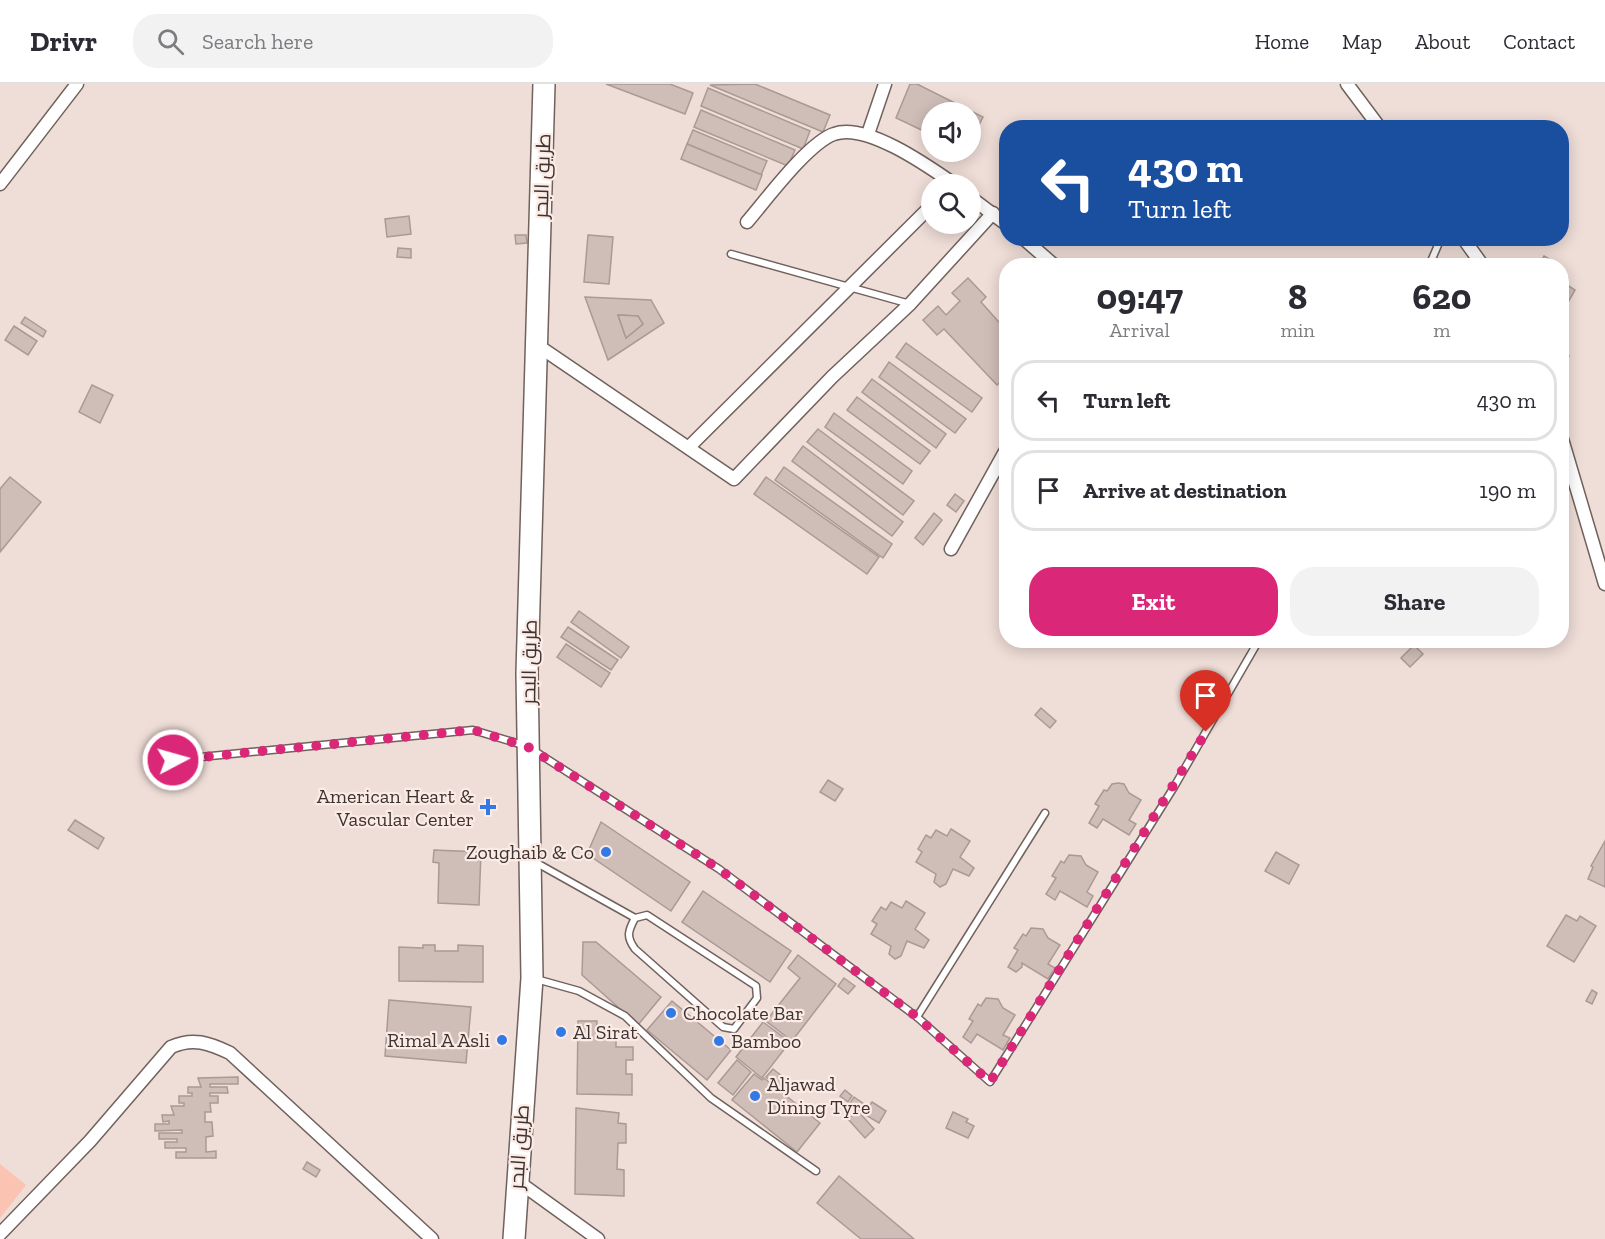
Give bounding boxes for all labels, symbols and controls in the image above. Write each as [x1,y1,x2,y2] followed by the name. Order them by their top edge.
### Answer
[133,14,553,68] search box
[30,25,97,58] text: Drivr
[154,25,187,58] icon: search
[202,28,313,55] text: Search here
[1255,29,1309,54] text: Home
[1342,29,1382,54] text: Map
[1415,29,1470,54] text: About
[1503,29,1575,54] text: Contact
[921,102,981,234] map controls
[921,102,981,162] button: sound
[528,133,556,220] street label: طريق البحر
[1128,142,1243,193] text: 430 m
[1029,144,1107,222] icon: left
[921,174,981,234] button: search
[1128,193,1231,225] text: Turn left
[1096,275,1183,318] text: 09:47
[1288,275,1307,318] text: 8
[1412,275,1472,318] text: 620
[1110,318,1170,342] text: Arrival
[1280,318,1315,342] text: min
[1433,318,1451,342] text: m
[1032,384,1065,417] icon: left
[1083,387,1170,414] text: Turn left
[1477,387,1536,414] text: 430 m
[1032,474,1065,507] icon: arrive
[1083,477,1286,504] text: Arrive at destination
[1479,477,1536,504] text: 190 m
[1029,567,1278,636] button: Exit
[1290,567,1539,636] button: Share
[516,619,543,706] street label: طريق البحر
[1180,670,1231,732] pin
[1189,679,1222,712] icon: arrive
[141,728,205,792] position arrow
[317,784,474,831] place label: American Heart & Vascular Center
[479,798,497,816] marker: American Heart & Vascular Center
[466,840,594,864] place label: Zoughaib & Co
[599,845,613,859] marker: Zoughaib & Co
[683,1001,803,1025] place label: Chocolate Bar
[664,1006,678,1020] marker: Chocolate Bar
[573,1020,638,1044] place label: Al Sirat
[554,1025,568,1039] marker: Al Sirat
[387,1028,490,1052] place label: Rimal A Asli
[731,1029,801,1053] place label: Bamboo
[495,1033,509,1047] marker: Rimal A Asli
[712,1034,726,1048] marker: Bamboo
[767,1072,870,1119] place label: Aljawad Dining Tyre
[748,1089,762,1103] marker: Aljawad Dining Tyre
[504,1104,535,1191] street label: طريق البحر

